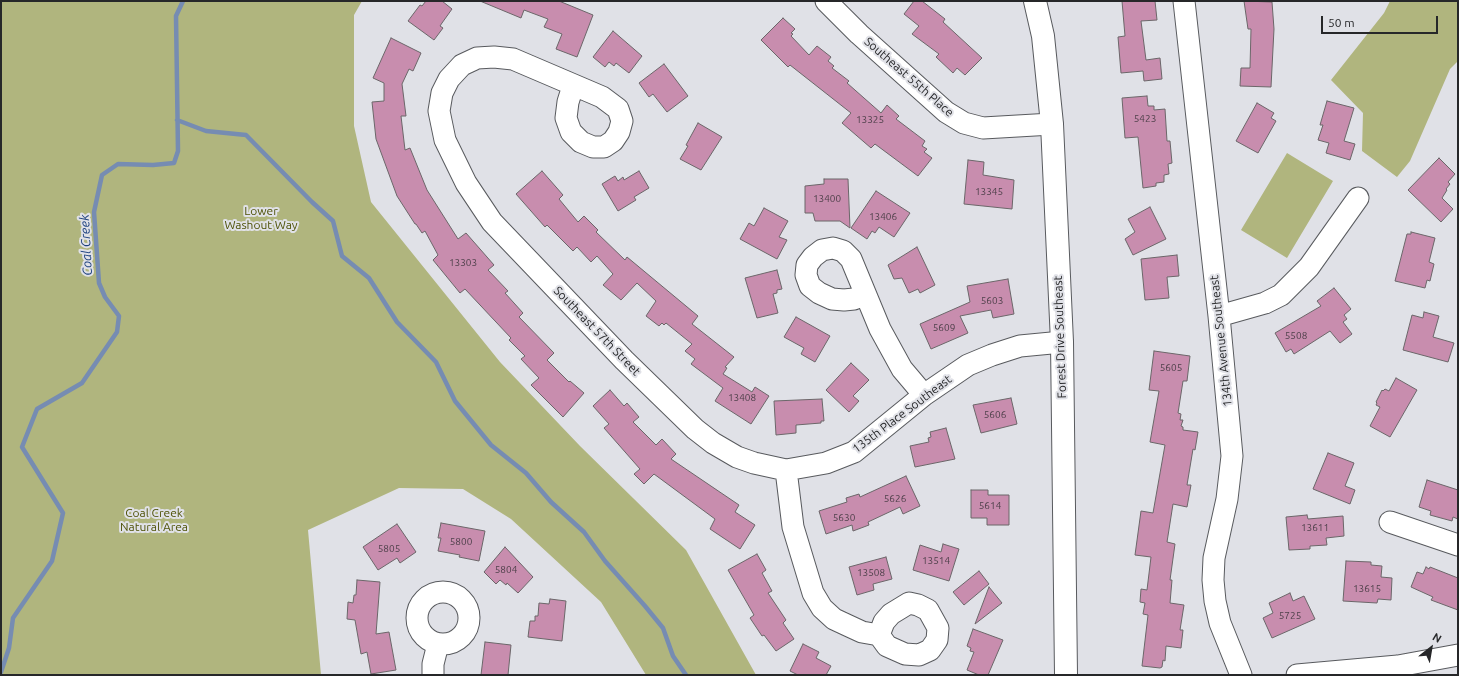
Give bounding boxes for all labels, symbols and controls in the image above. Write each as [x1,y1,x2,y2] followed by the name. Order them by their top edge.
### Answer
[1323,8,1440,34] scale bar
[1328,16,1355,29] text: 50 m
[861,34,957,120] street label: Southeast 55th Place
[1134,113,1156,125] house number: 5423
[856,114,884,126] house number: 13325
[975,186,1003,198] house number: 13345
[813,193,841,205] house number: 13400
[224,204,298,232] park label: Lower Washout Way
[869,211,897,223] house number: 13406
[77,214,95,276] water label: Coal Creek
[449,257,477,269] house number: 13303
[1207,274,1235,408] street label: 134th Avenue Southeast
[1051,275,1069,399] street label: Forest Drive Southeast
[551,283,643,379] street label: Southeast 57th Street
[981,295,1003,307] house number: 5603
[933,322,955,334] house number: 5609
[1285,330,1307,342] house number: 5508
[1160,362,1182,374] house number: 5605
[850,372,954,456] street label: 135th Place Southeast
[728,392,756,404] house number: 13408
[984,409,1006,421] house number: 5606
[884,493,906,505] house number: 5626
[979,500,1001,512] house number: 5614
[120,506,188,534] park label: Coal Creek Natural Area
[833,512,855,524] house number: 5630
[1301,522,1329,534] house number: 13611
[450,536,472,548] house number: 5800
[378,543,400,555] house number: 5805
[922,555,950,567] house number: 13514
[495,564,517,576] house number: 5804
[857,567,885,579] house number: 13508
[1353,583,1381,595] house number: 13615
[1279,610,1301,622] house number: 5725
[1411,628,1451,668] north arrow
[1431,630,1444,645] text: N

